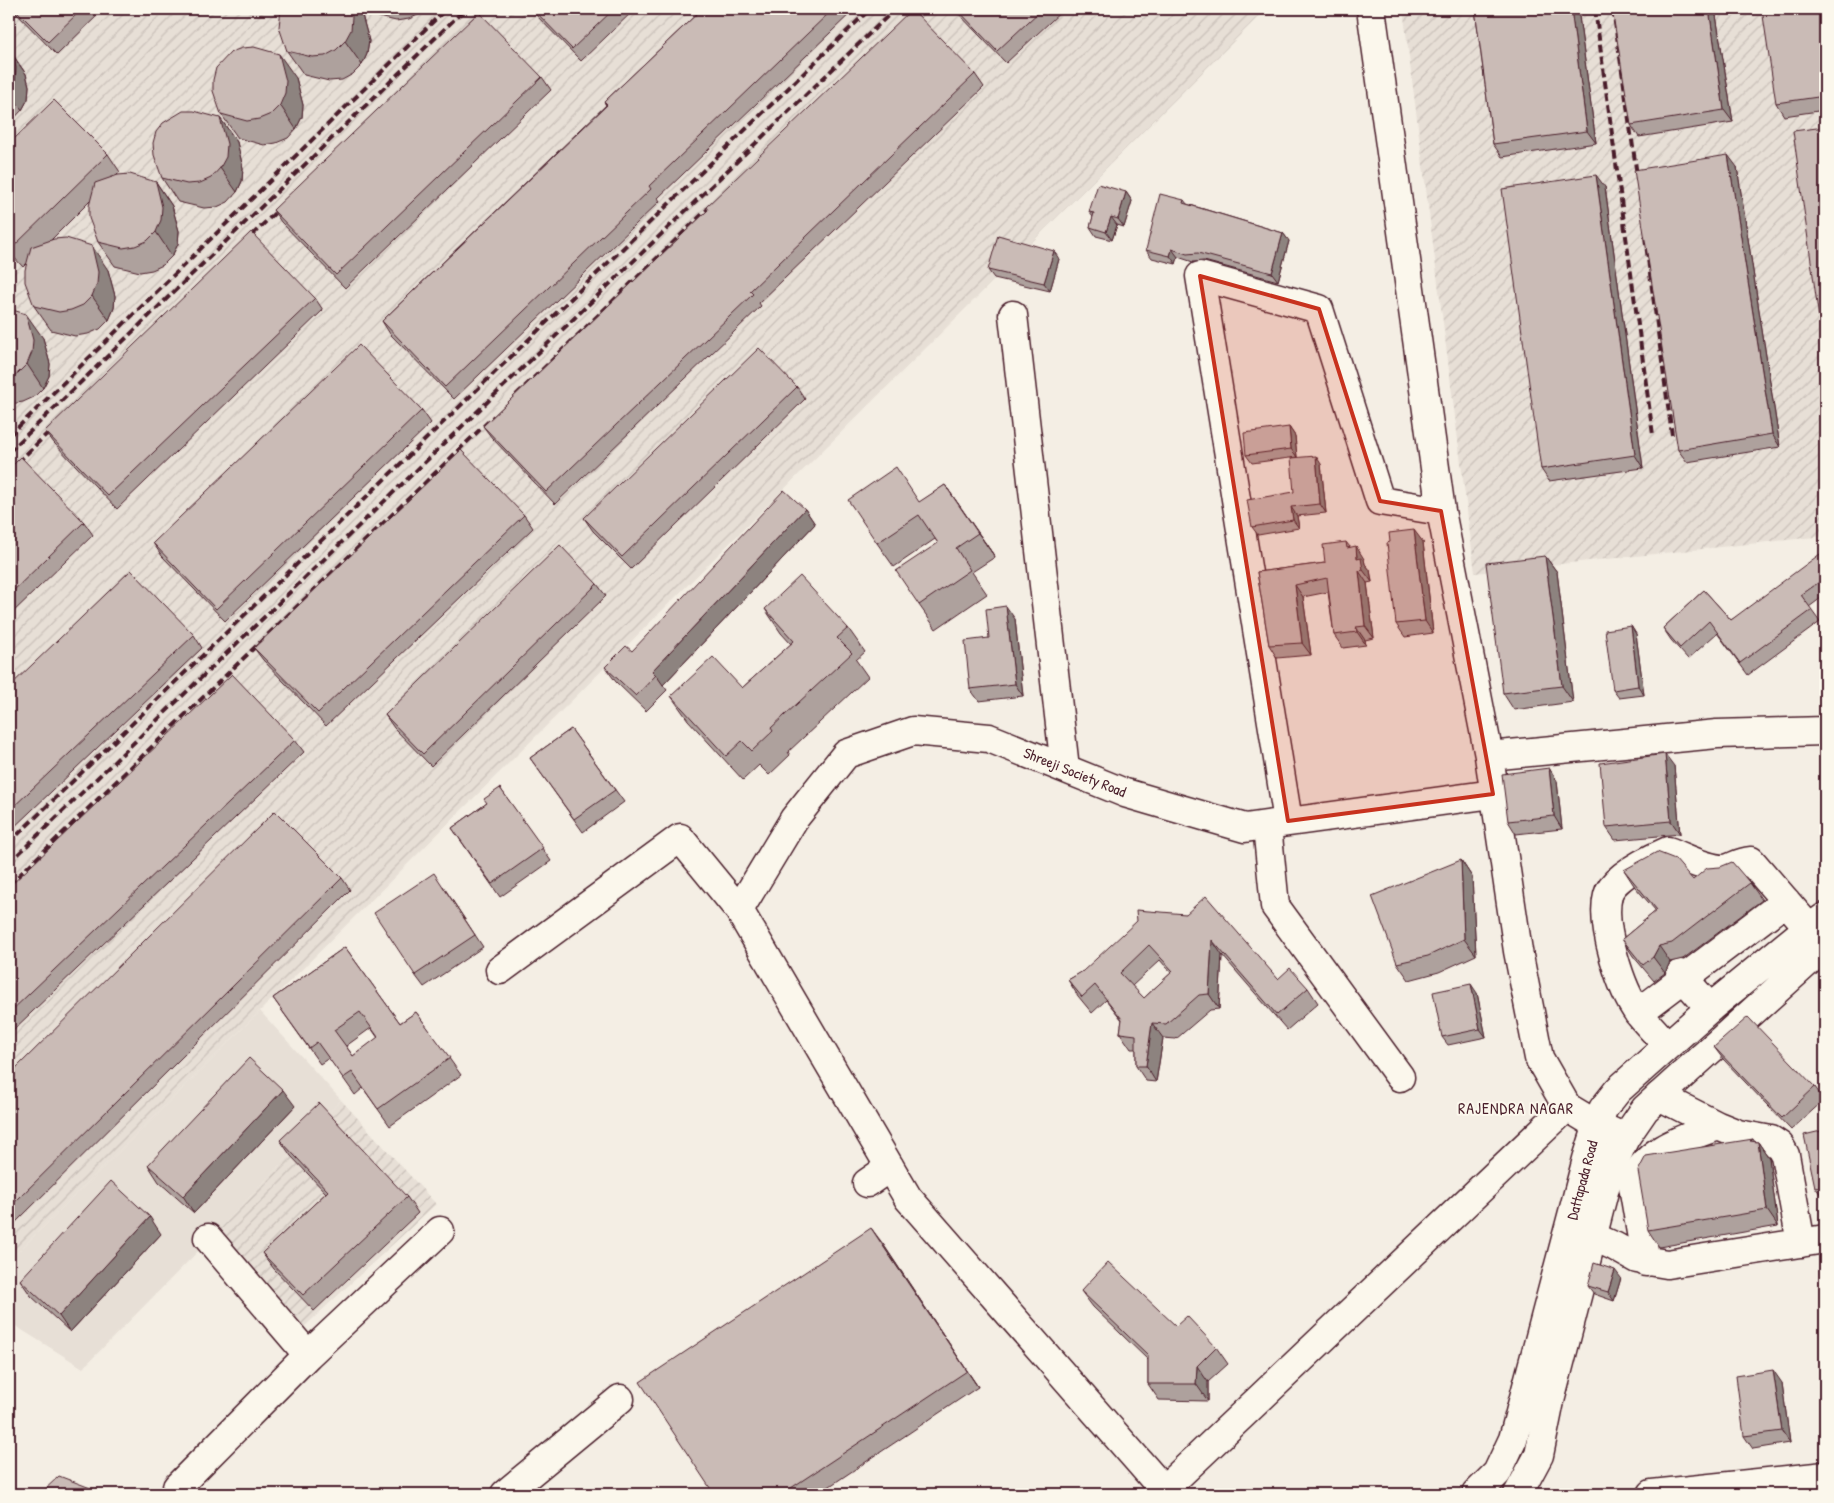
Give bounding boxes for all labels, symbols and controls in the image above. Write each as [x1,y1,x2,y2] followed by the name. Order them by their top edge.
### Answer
[1021,742,1130,802] street label: Shreeji Society Road
[1458,1097,1574,1119] district label: RAJENDRA NAGAR
[1561,1138,1603,1222] street label: Dattapada Road

